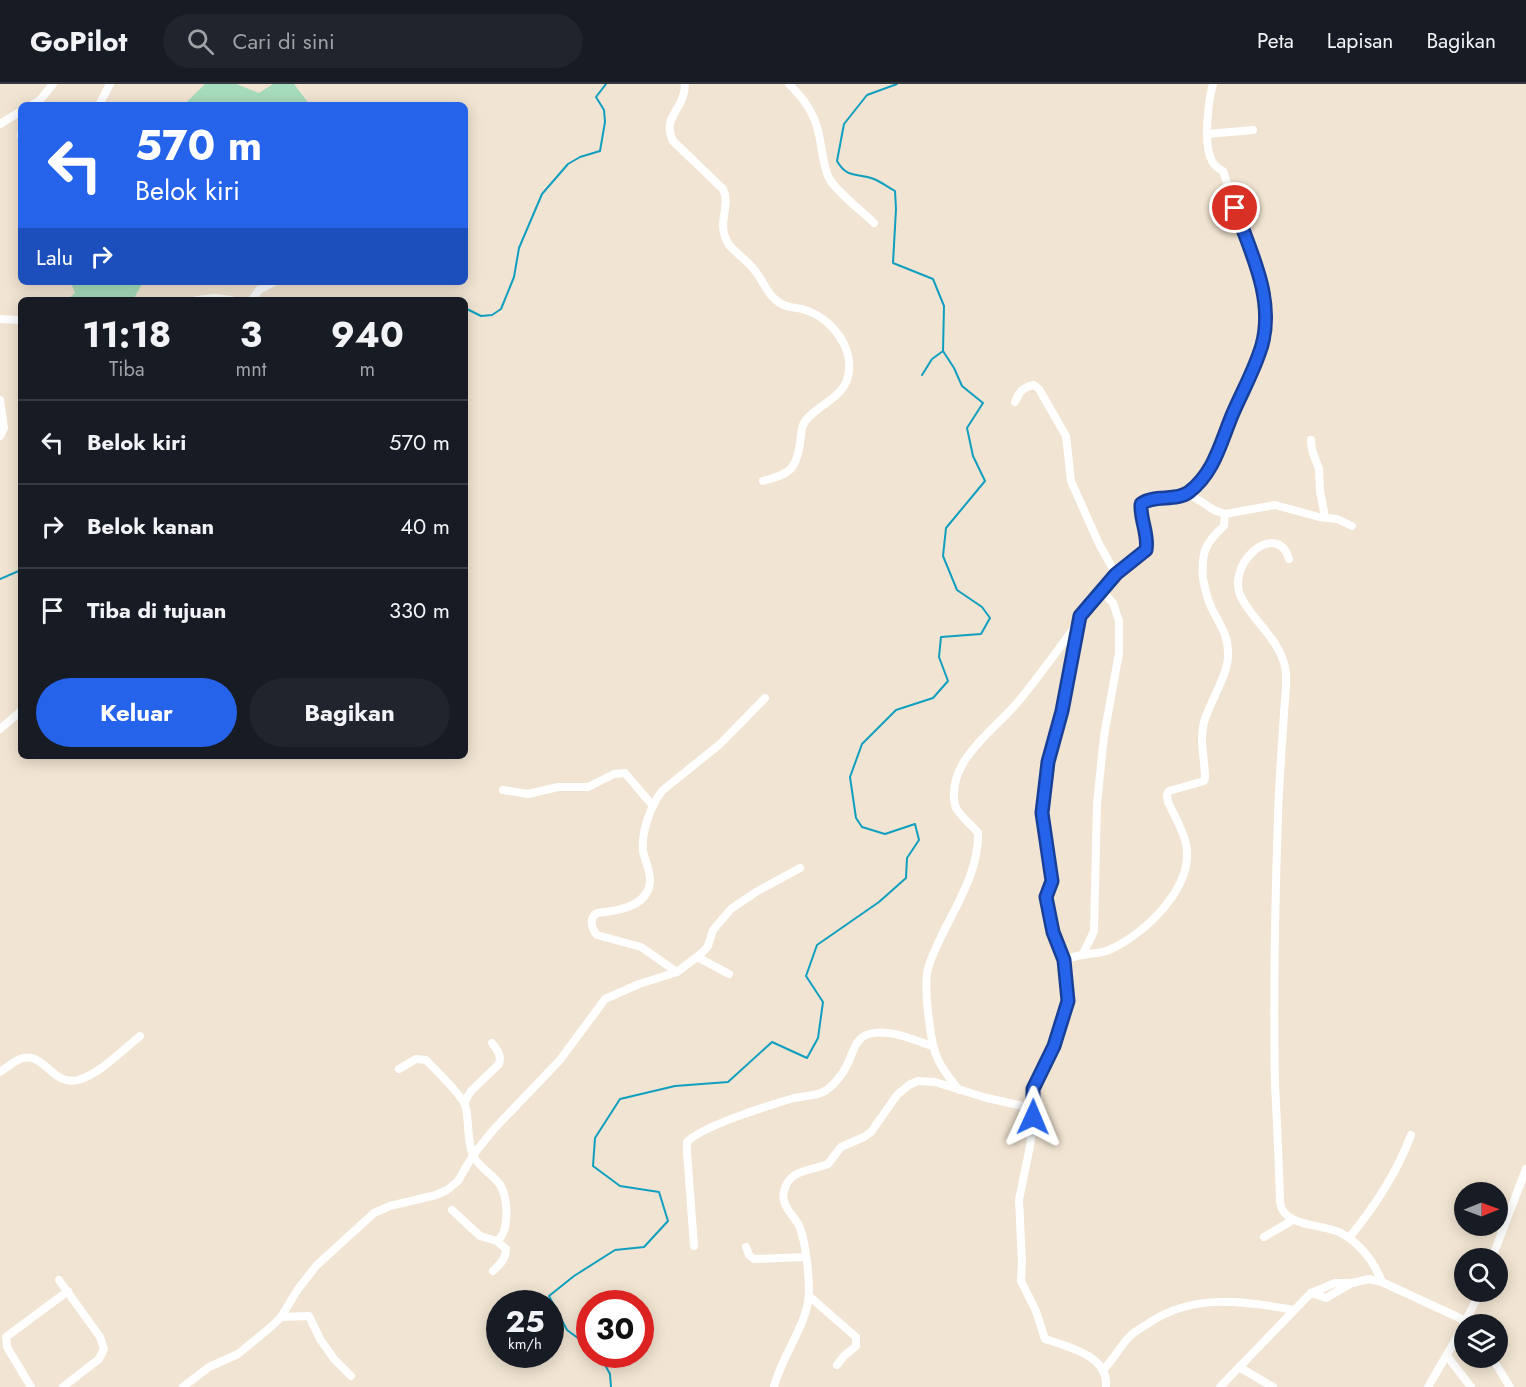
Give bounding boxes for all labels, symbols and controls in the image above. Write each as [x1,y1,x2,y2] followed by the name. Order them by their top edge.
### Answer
[163,14,583,68] search box
[30,21,127,62] text: GoPilot
[184,25,217,58] icon: search
[232,25,335,57] text: Cari di sini
[1257,26,1294,56] text: Peta
[1327,26,1393,56] text: Lapisan
[1426,26,1496,56] text: Bagikan
[135,115,262,176] text: 570 m
[36,126,114,204] icon: left
[135,171,240,210] text: Belok kiri
[1209,182,1260,233] pin
[1218,191,1251,224] icon: arrive
[85,240,118,273] icon: right
[36,241,73,273] text: Lalu
[82,308,171,360] text: 11:18
[240,308,262,360] text: 3
[331,308,404,360] text: 940
[109,355,145,384] text: Tiba
[236,355,266,384] text: mnt
[359,355,375,384] text: m
[36,426,69,459] icon: left
[87,426,186,458] text: Belok kiri
[389,426,450,458] text: 570 m
[36,510,69,543] icon: right
[87,510,214,542] text: Belok kanan
[400,510,450,542] text: 40 m
[36,594,69,627] icon: arrive
[87,594,226,626] text: Tiba di tujuan
[389,594,450,626] text: 330 m
[36,678,237,747] button: Keluar
[249,678,450,747] button: Bagikan
[1001,1085,1065,1149] position arrow
[1454,1182,1508,1236] north arrow
[1454,1182,1508,1368] map controls
[1454,1248,1508,1302] button: search
[576,1290,654,1368] speed limit sign: 30
[505,1300,545,1343] text: 25
[1454,1314,1508,1368] button: layers
[508,1333,542,1355] text: km/h

